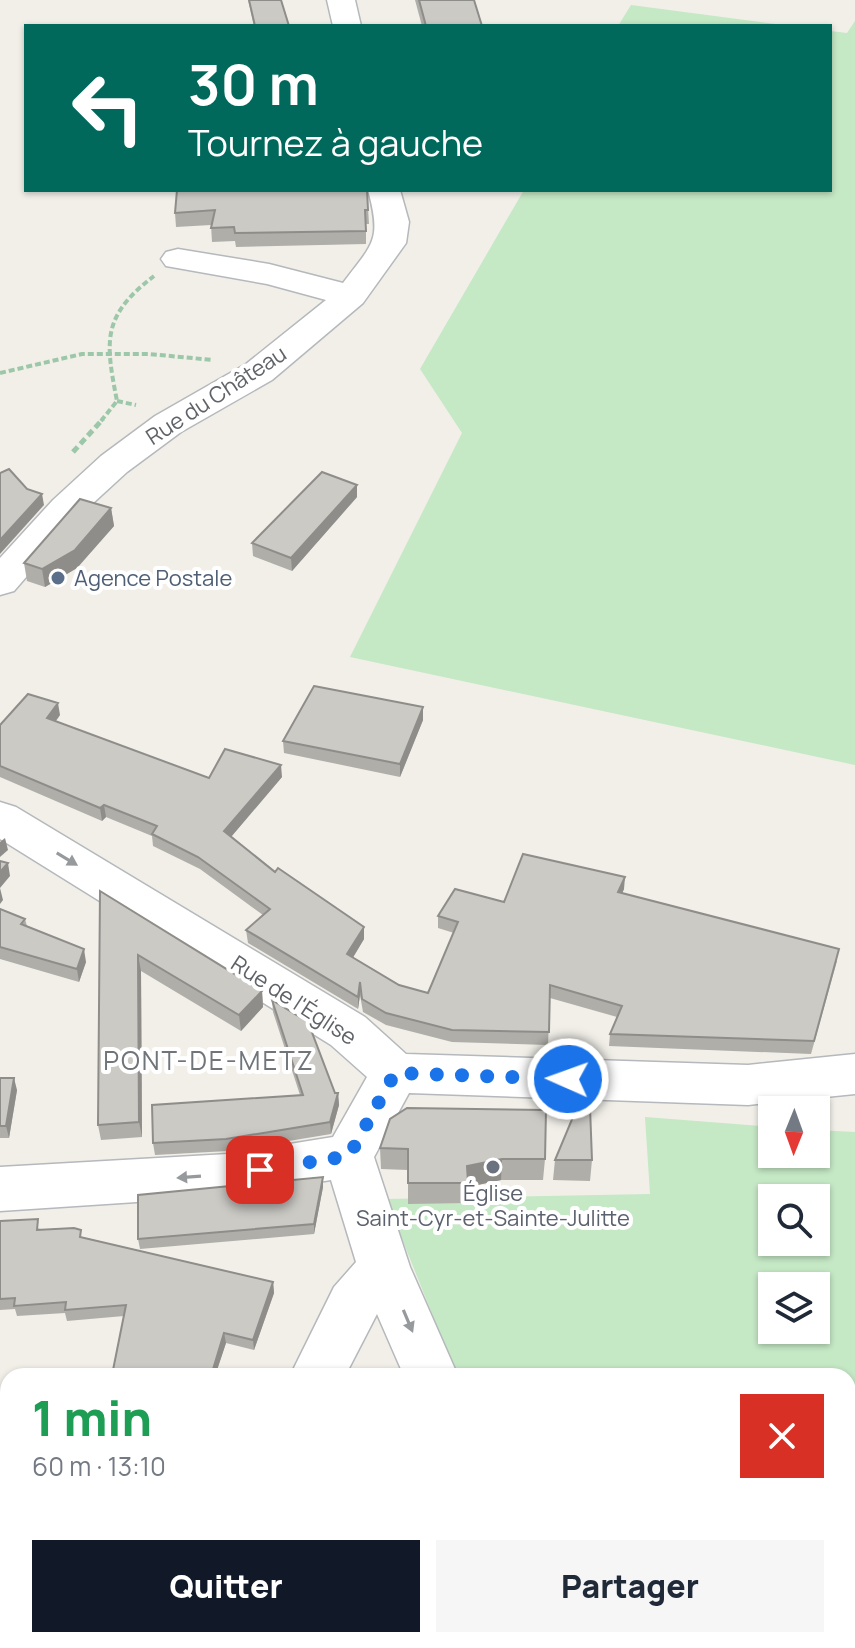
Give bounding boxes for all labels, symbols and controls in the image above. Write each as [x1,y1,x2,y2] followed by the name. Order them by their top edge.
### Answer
[188,45,319,122] text: 30 m
[56,56,160,160] icon: left
[188,118,483,167] text: Tournez à gauche
[140,338,292,452] street label: Rue du Château
[74,563,232,593] place label: Agence Postale
[49,569,67,587] marker: Agence Postale
[56,851,78,865] one-way arrow
[225,948,363,1052] street label: Rue de l'Église
[526,1037,610,1121] position arrow
[103,1042,315,1078] district label: PONT-DE-METZ
[758,1096,830,1168] north arrow
[758,1096,830,1344] map controls
[226,1136,294,1204] pin
[238,1148,282,1192] icon: arrive
[484,1158,502,1176] marker: Église Saint-Cyr-et-Sainte-Julitte
[176,1171,201,1184] one-way arrow
[356,1178,630,1233] place label: Église Saint-Cyr-et-Sainte-Julitte
[758,1184,830,1256] button: search
[758,1272,830,1344] button: layers
[401,1309,414,1333] one-way arrow
[32,1385,152,1450] text: 1 min
[740,1394,824,1478] button: close
[32,1448,166,1484] text: 60 m · 13:10
[32,1540,420,1632] button: Quitter
[436,1540,824,1632] button: Partager

